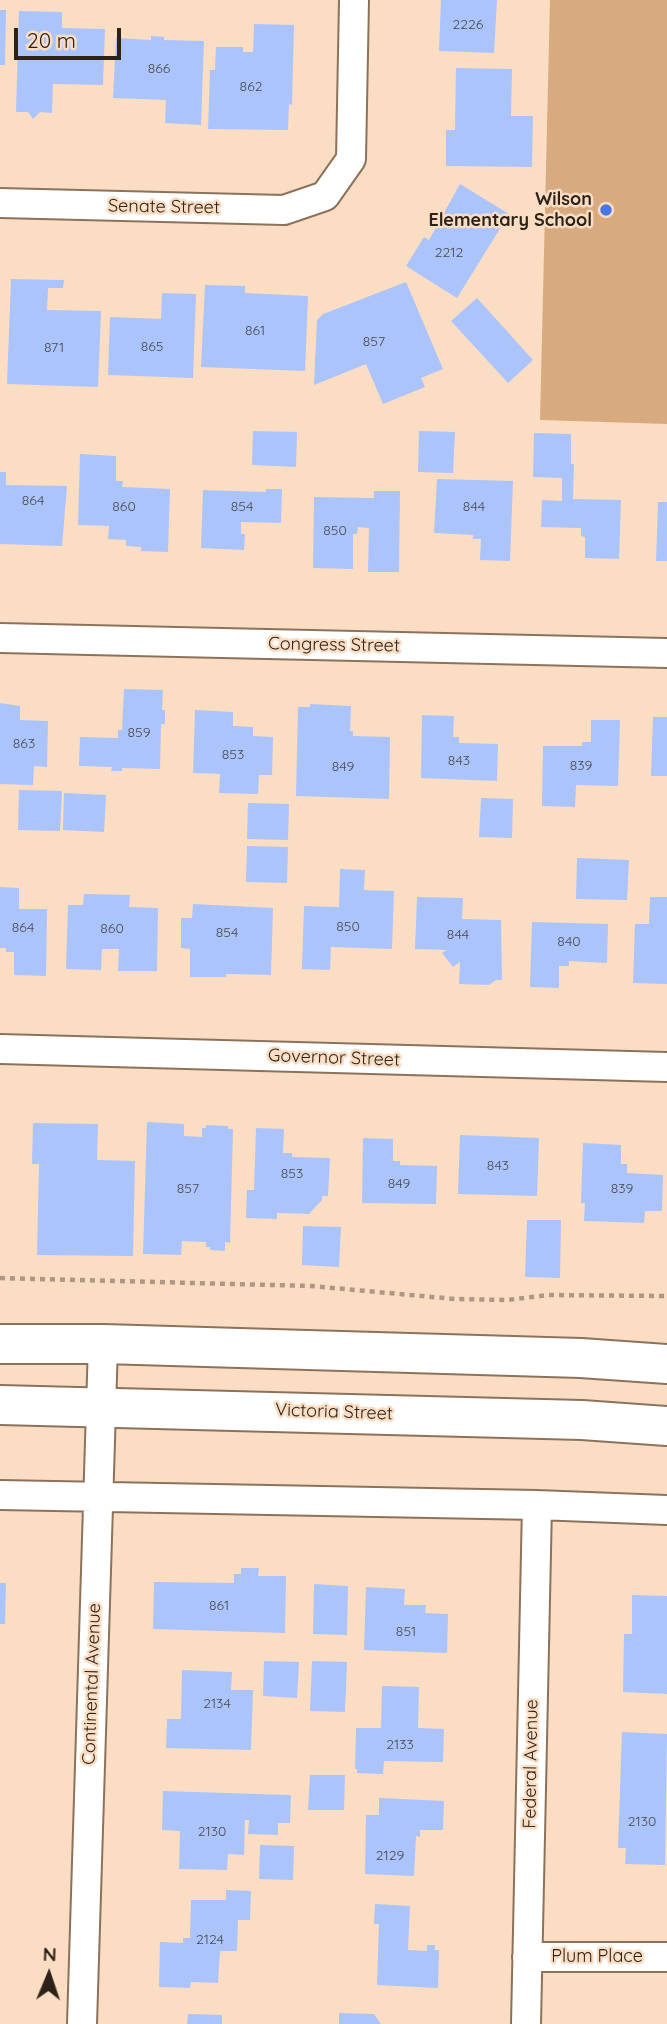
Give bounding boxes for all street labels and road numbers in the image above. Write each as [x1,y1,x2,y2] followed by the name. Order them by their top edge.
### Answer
[108,195,220,219] street label: Senate Street
[268,633,400,657] street label: Congress Street
[268,1045,400,1071] street label: Governor Street
[275,1399,393,1425] street label: Victoria Street
[78,1603,106,1765] street label: Continental Avenue
[519,1699,543,1829] street label: Federal Avenue
[551,1946,643,1968] street label: Plum Place

